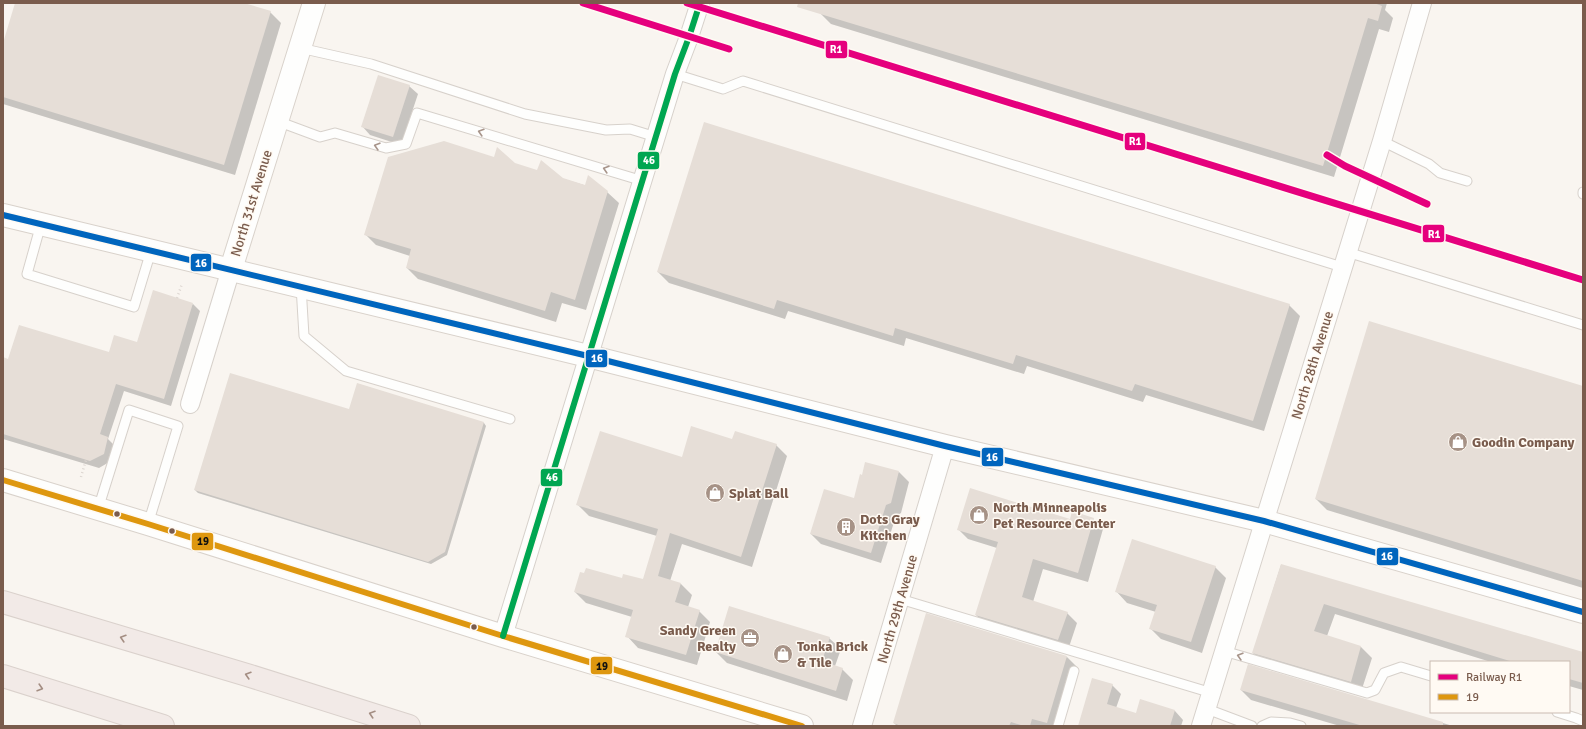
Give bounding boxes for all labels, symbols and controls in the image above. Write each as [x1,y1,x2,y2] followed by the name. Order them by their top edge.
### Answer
[825,40,848,59] line badge: R1
[830,43,842,56] text: R1
[478,128,485,137] one-way arrow
[1124,132,1146,151] line badge: R1
[1129,135,1141,148] text: R1
[374,142,381,151] one-way arrow
[227,148,276,259] street label: North 31st Avenue
[637,151,660,170] line badge: 46
[643,154,655,167] text: 46
[603,165,610,174] one-way arrow
[1422,224,1445,243] line badge: R1
[1428,228,1440,241] text: R1
[190,253,212,272] line badge: 16
[195,257,207,270] text: 16
[1288,309,1337,421] street label: North 28th Avenue
[585,349,608,368] line badge: 16
[591,352,603,365] text: 16
[1447,431,1469,453] shop icon: Goodin Company
[1472,434,1575,451] place label: Goodin Company
[981,447,1004,467] line badge: 16
[986,451,998,464] text: 16
[540,468,563,487] line badge: 46
[546,471,558,484] text: 46
[704,482,726,504] shop icon: Splat Ball
[729,485,789,502] place label: Splat Ball
[993,499,1116,532] place label: North Minneapolis Pet Resource Center
[968,504,990,526] shop icon: North Minneapolis Pet Resource Center
[112,509,122,519] unlabelled marker
[860,511,920,544] place label: Dots Gray Kitchen
[835,516,857,538] building icon: Dots Gray Kitchen
[167,526,177,536] unlabelled marker
[191,532,214,551] line badge: 19
[197,535,209,548] text: 19
[1376,547,1399,566] line badge: 16
[1381,550,1393,563] text: 16
[874,553,921,665] street label: North 29th Avenue
[469,622,479,632] unlabelled marker
[660,622,736,655] place label: Sandy Green Realty
[739,627,761,649] office icon: Sandy Green Realty
[120,634,127,643] one-way arrow
[797,638,869,671] place label: Tonka Brick & Tile
[772,643,794,665] shop icon: Tonka Brick & Tile
[1237,652,1244,661] one-way arrow
[590,656,613,675] line badge: 19
[596,660,608,673] text: 19
[1430,661,1570,713] legend
[1466,670,1522,685] text: Railway R1
[245,671,252,680] one-way arrow
[37,683,44,691] one-way arrow
[1466,690,1479,705] text: 19
[369,710,376,719] one-way arrow

